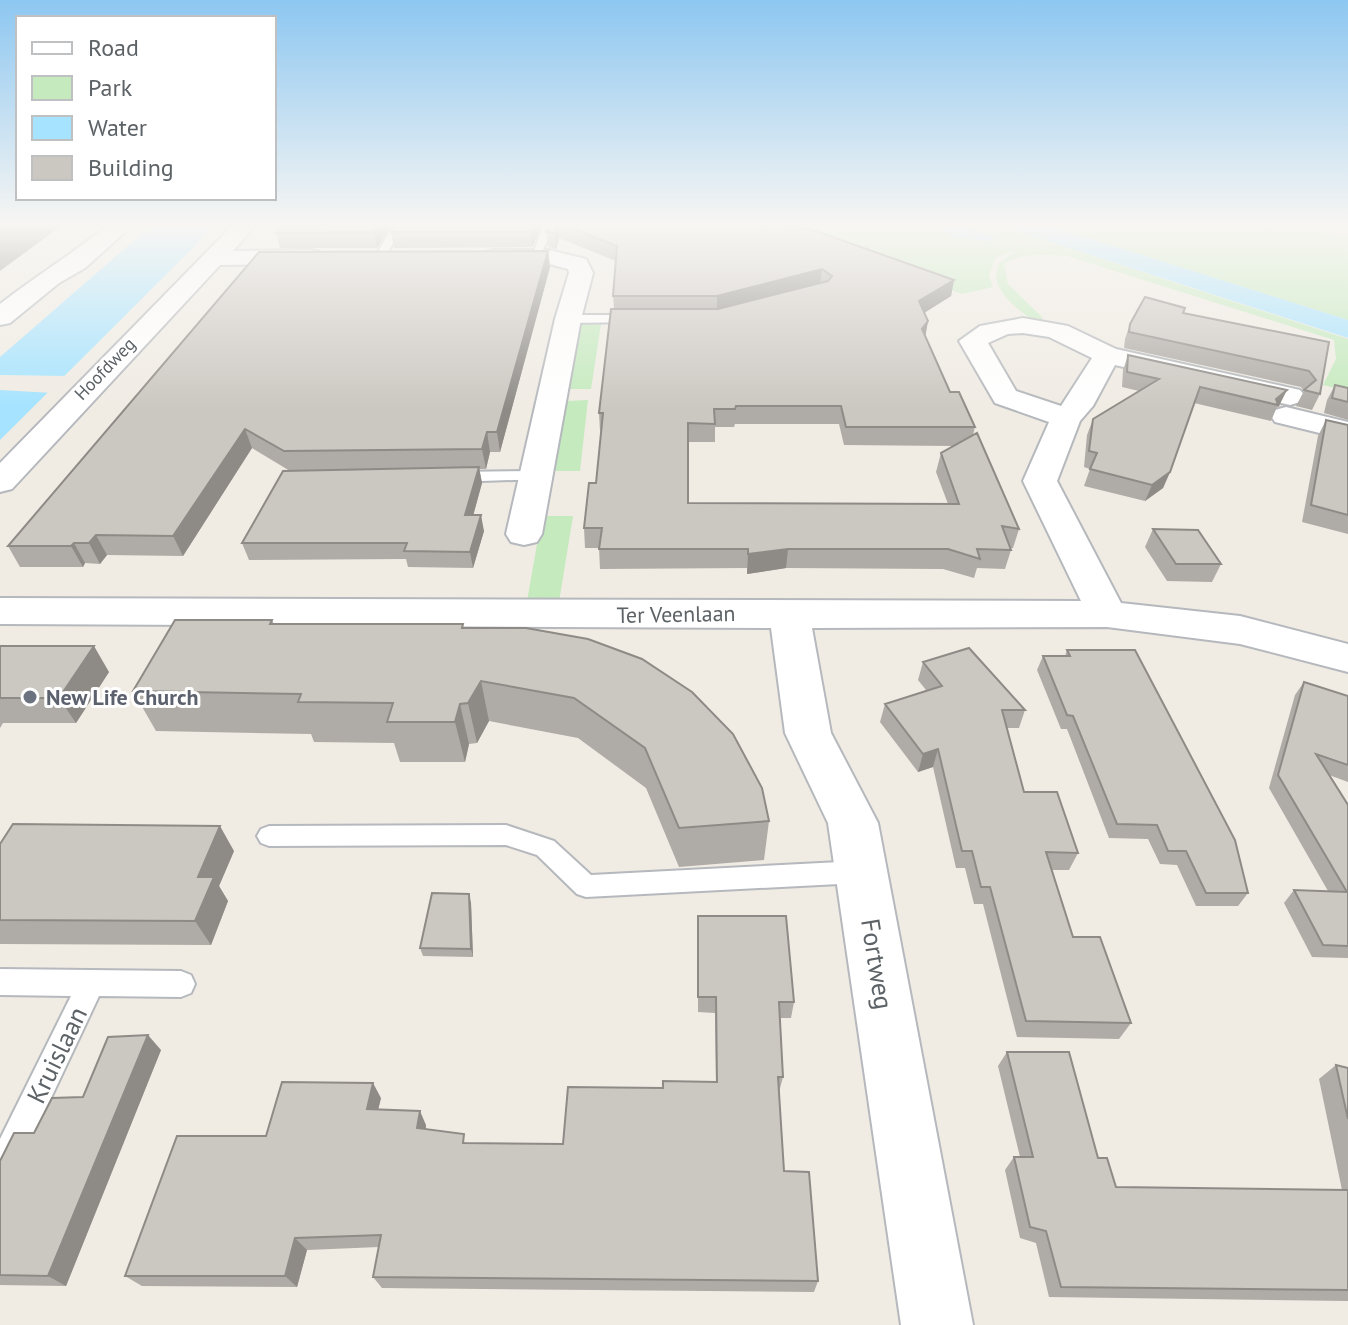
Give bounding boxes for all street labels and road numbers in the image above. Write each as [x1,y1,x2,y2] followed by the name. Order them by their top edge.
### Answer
[69,333,140,405] street label: Hoofdweg
[616,599,736,629] street label: Ter Veenlaan
[854,916,901,1012] street label: Fortweg
[19,1001,94,1109] street label: Kruislaan

